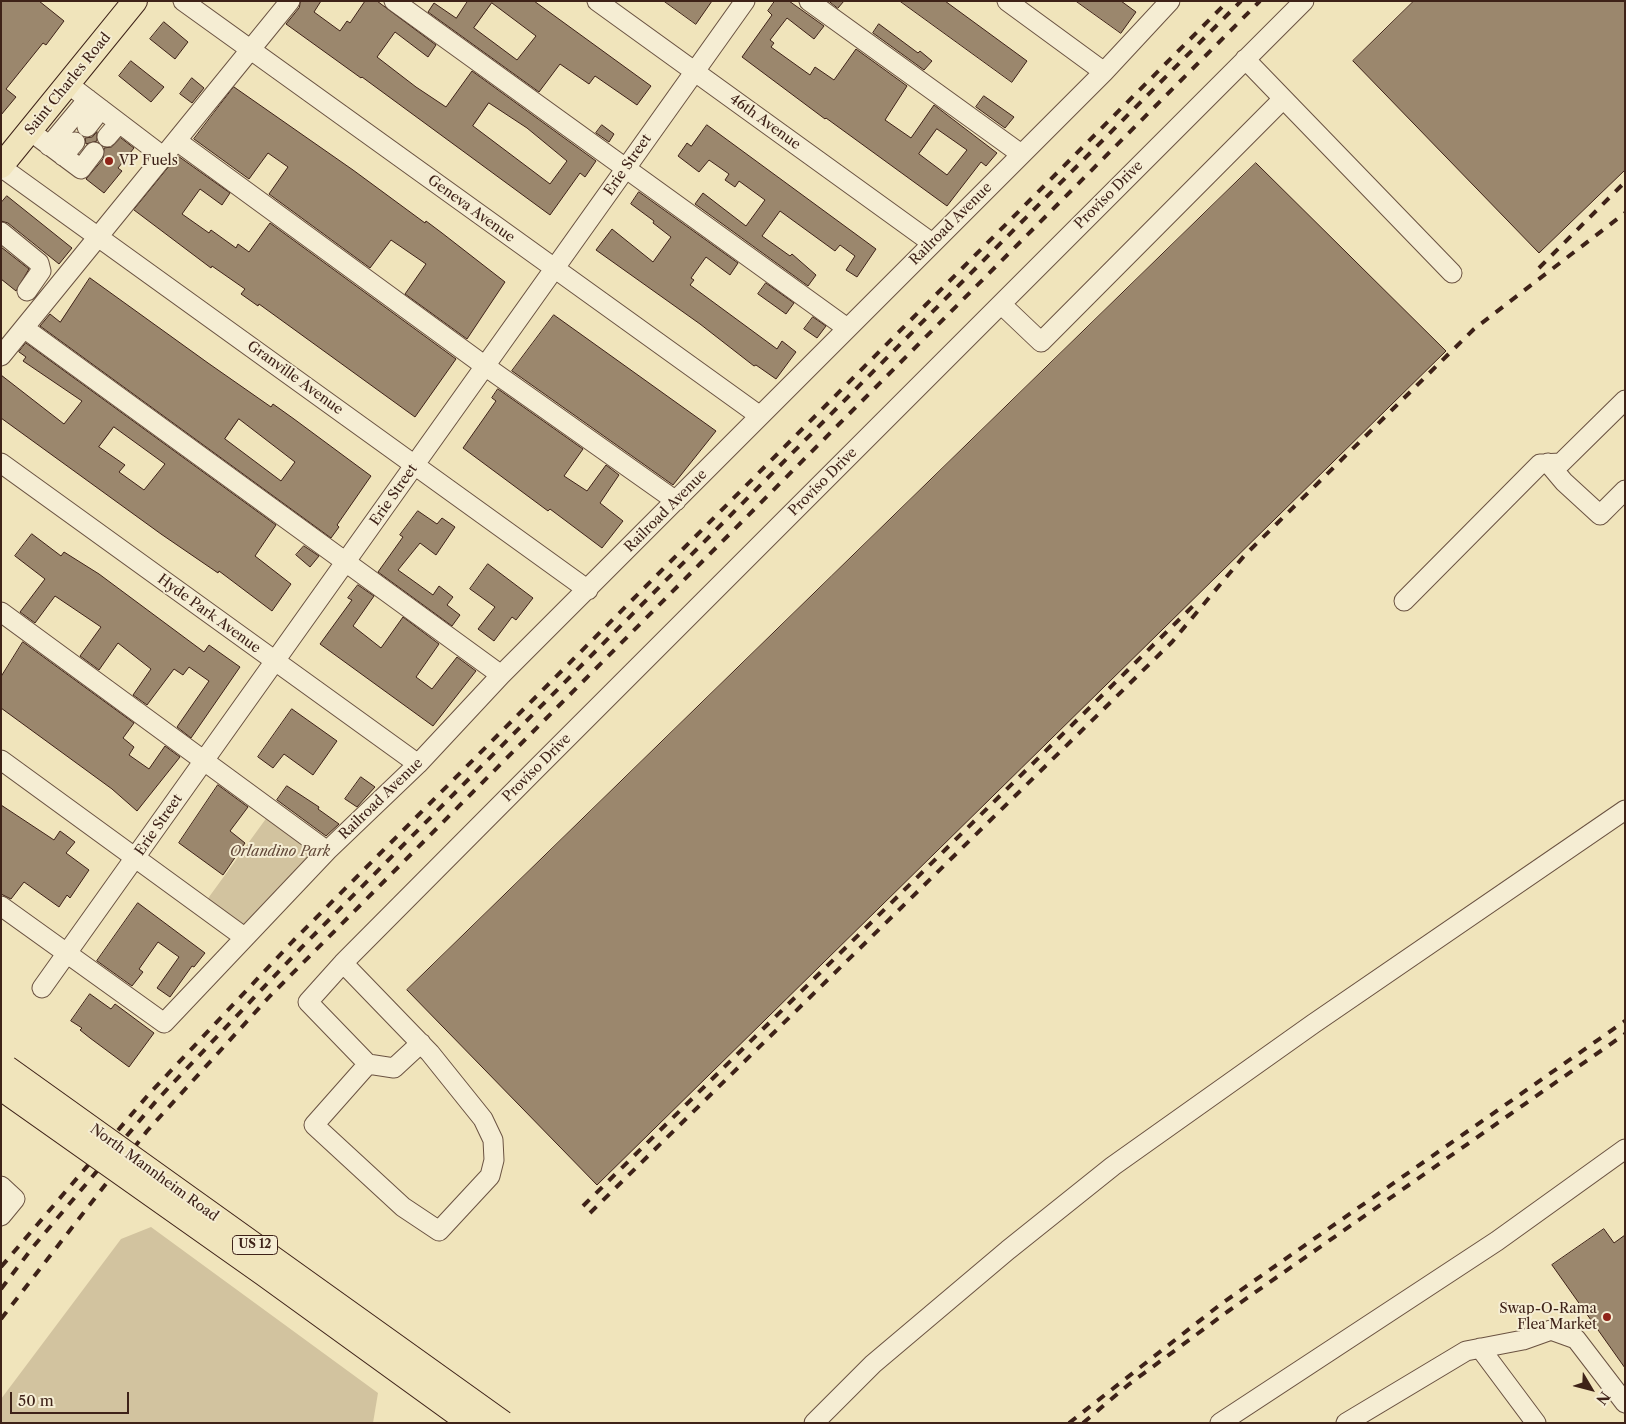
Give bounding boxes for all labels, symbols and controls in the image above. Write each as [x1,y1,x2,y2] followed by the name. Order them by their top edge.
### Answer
[22,29,114,139] street label: Saint Charles Road
[726,91,804,153] street label: 46th Avenue
[601,131,655,199] street label: Erie Street
[119,153,178,169] place label: VP Fuels
[103,155,115,167] marker: VP Fuels
[1071,157,1147,233] street label: Proviso Drive
[424,172,518,246] street label: Geneva Avenue
[906,179,996,269] street label: Railroad Avenue
[244,338,346,418] street label: Granville Avenue
[785,444,861,520] street label: Proviso Drive
[367,461,421,529] street label: Erie Street
[621,466,711,556] street label: Railroad Avenue
[154,571,264,657] street label: Hyde Park Avenue
[499,730,575,806] street label: Proviso Drive
[336,755,426,843] street label: Railroad Avenue
[132,791,186,859] street label: Erie Street
[230,844,330,860] park label: Orlandino Park
[87,1121,221,1225] street label: North Mannheim Road
[232,1236,278,1254] road number: US 12
[1499,1301,1597,1334] place label: Swap-O-Rama Flea Market
[1601,1311,1613,1323] marker: Swap-O-Rama Flea Market
[1566,1364,1616,1414] north arrow
[12,1382,131,1414] scale bar
[1592,1388,1614,1408] text: N
[18,1391,54,1410] text: 50 m

